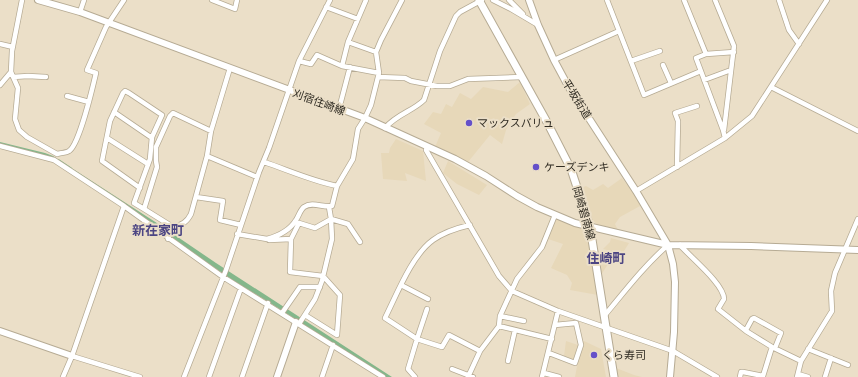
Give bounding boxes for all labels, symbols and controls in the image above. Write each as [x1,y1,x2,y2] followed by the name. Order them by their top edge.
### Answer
[559,77,594,121] street label: 平坂街道
[291,87,347,118] street label: 刈宿住崎線
[477,117,554,130] place label: マックスバリュ
[464,118,474,128] marker: マックスバリュ
[544,161,609,174] place label: ケーズデンキ
[531,162,541,172] marker: ケーズデンキ
[570,185,597,241] street label: 岡崎碧南線
[132,223,184,239] district label: 新在家町
[586,251,626,267] district label: 住崎町
[602,349,646,362] place label: くら寿司
[589,350,599,360] marker: くら寿司

